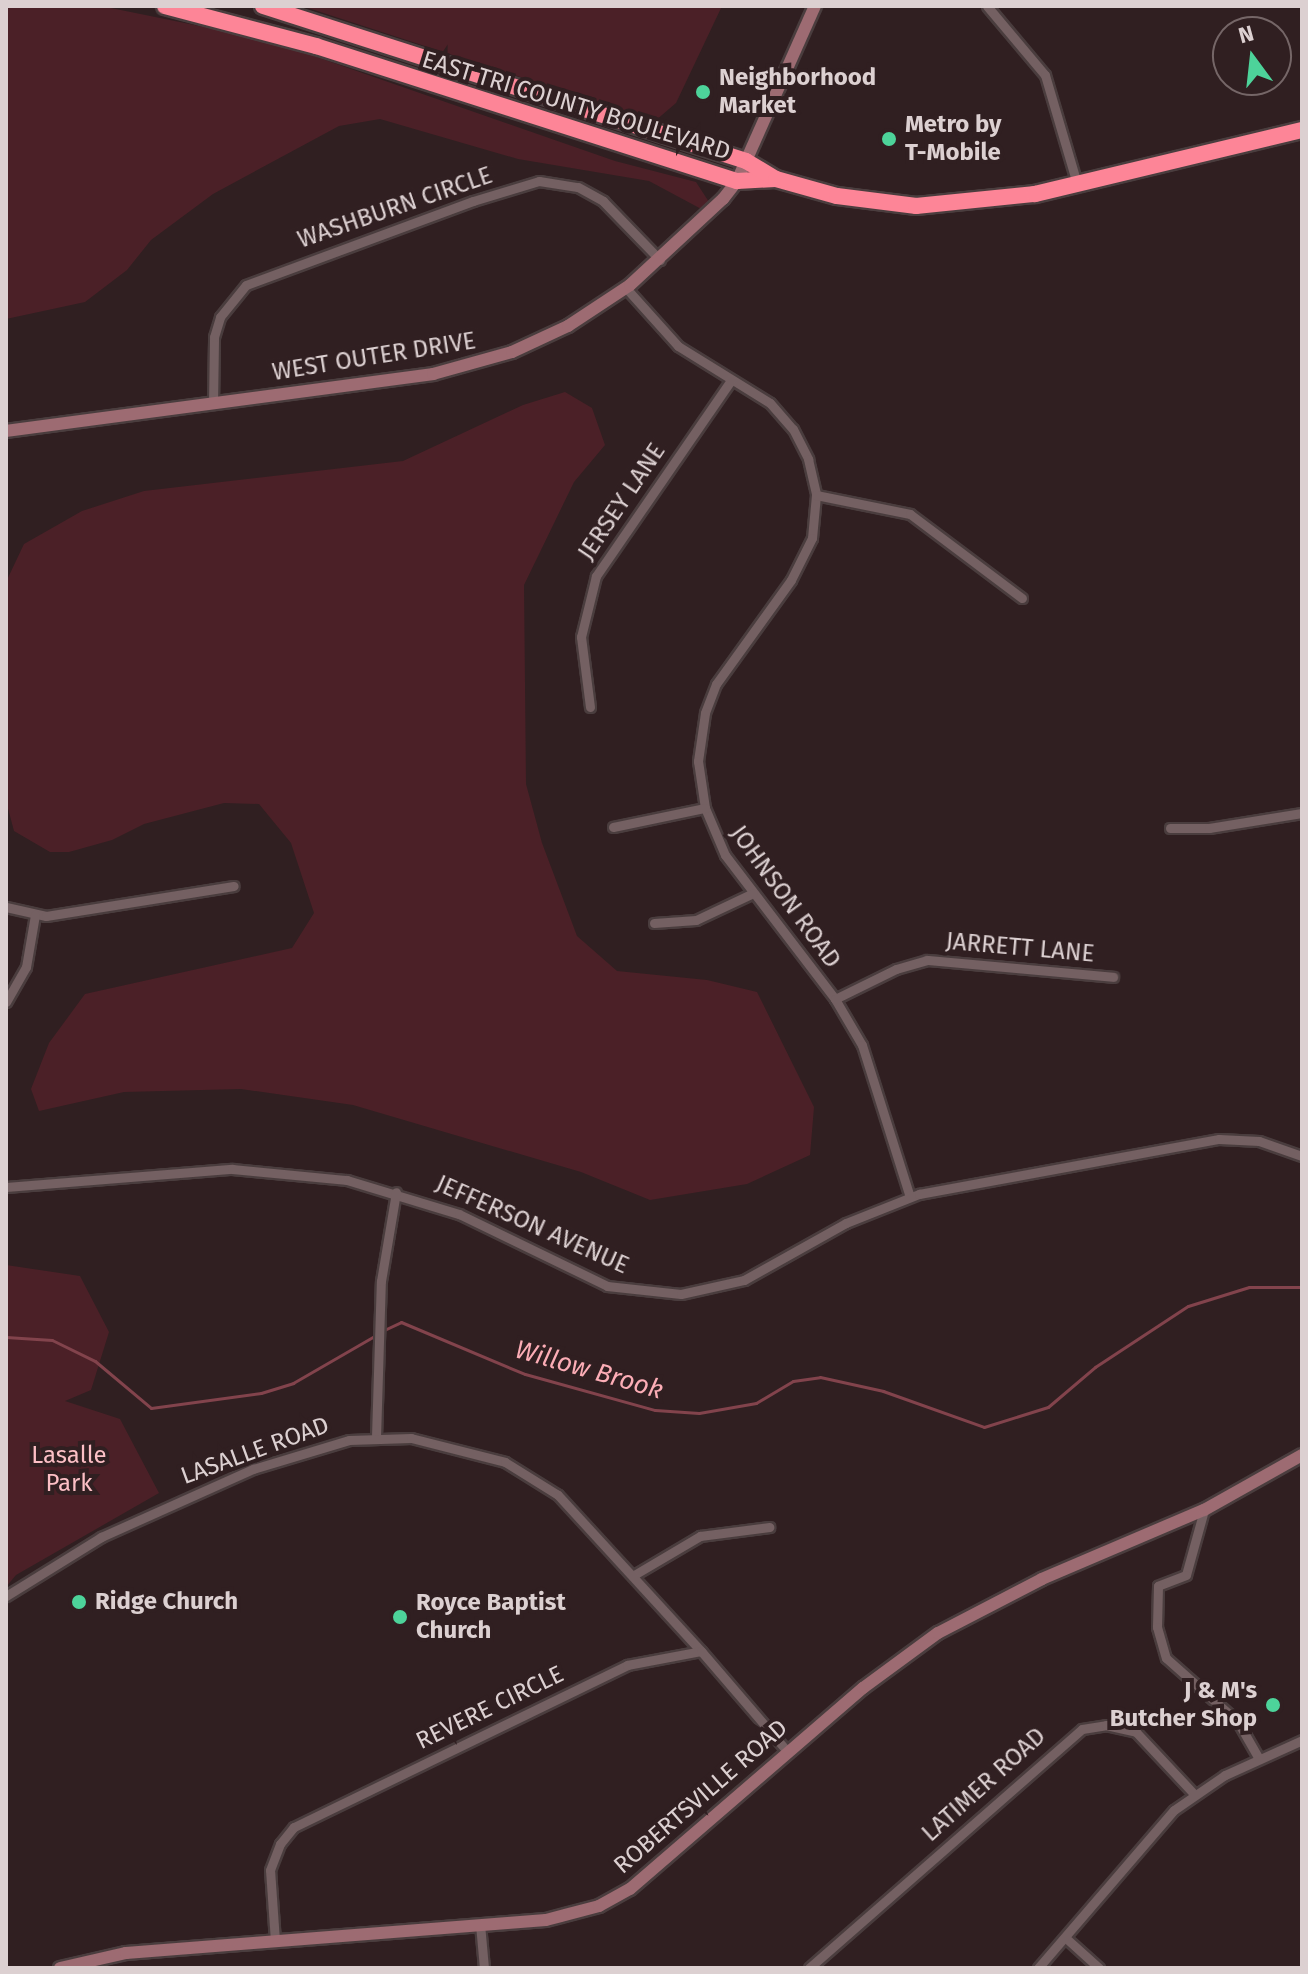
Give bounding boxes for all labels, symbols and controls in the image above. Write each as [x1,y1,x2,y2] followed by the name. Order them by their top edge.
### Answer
[1212,16,1292,96] north arrow
[1236,19,1257,49] text: N
[418,45,734,167] street label: EAST TRI COUNTY BOULEVARD
[719,64,876,120] place label: Neighborhood Market
[694,83,712,101] marker: Neighborhood Market
[905,111,1002,167] place label: Metro by T-Mobile
[880,130,898,148] marker: Metro by T-Mobile
[294,161,496,255] street label: WASHBURN CIRCLE
[270,327,478,387] street label: WEST OUTER DRIVE
[572,438,672,566] street label: JERSEY LANE
[724,820,846,974] street label: JOHNSON ROAD
[944,927,1096,969] street label: JARRETT LANE
[431,1170,633,1280] street label: JEFFERSON AVENUE
[511,1334,667,1406] water label: Willow Brook
[177,1411,333,1491] street label: LASALLE ROAD
[31,1442,107,1498] park label: Lasalle Park
[95,1588,238,1616] place label: Ridge Church
[416,1589,566,1645] place label: Royce Baptist Church
[70,1593,88,1611] marker: Ridge Church
[391,1608,409,1626] marker: Royce Baptist Church
[412,1660,568,1756] street label: REVERE CIRCLE
[1110,1677,1257,1733] place label: J & M's Butcher Shop
[1264,1696,1282,1714] marker: J & M's Butcher Shop
[608,1714,794,1880] street label: ROBERTSVILLE ROAD
[916,1722,1052,1848] street label: LATIMER ROAD

